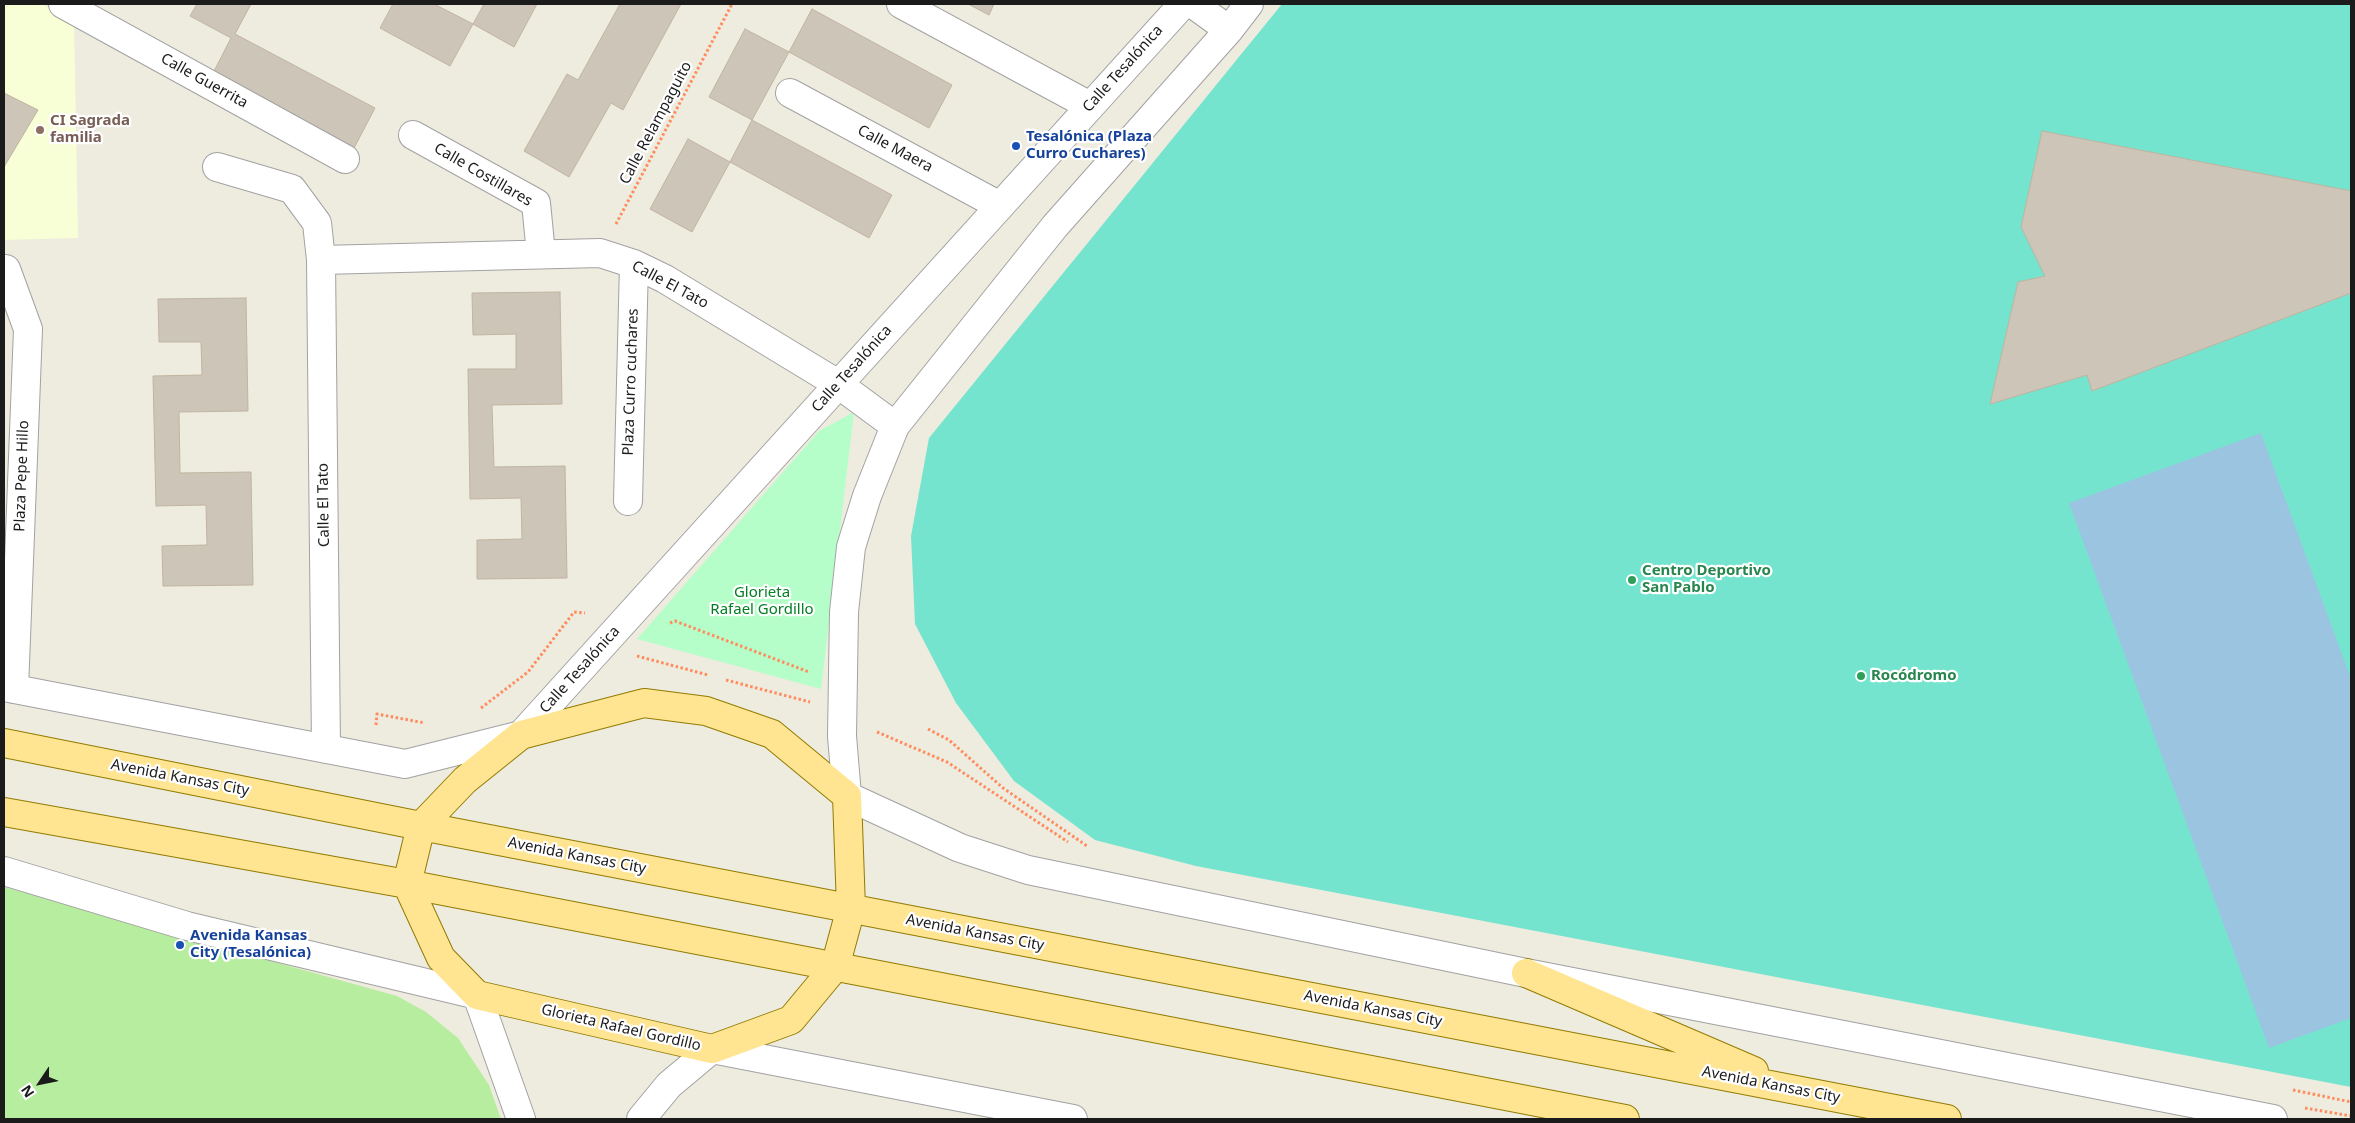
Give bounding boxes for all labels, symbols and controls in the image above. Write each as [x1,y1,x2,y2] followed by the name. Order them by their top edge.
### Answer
[1079,22,1167,116] street label: Calle Tesalónica
[157,50,251,112] street label: Calle Guerrita
[616,58,696,188] street label: Calle Relampaguito
[50,112,130,147] place label: CI Sagrada familia
[854,122,936,176] street label: Calle Maera
[34,124,46,136] marker: CI Sagrada familia
[1026,128,1152,163] place label: Tesalónica (Plaza Curro Cuchares)
[431,140,535,210] street label: Calle Costillares
[1010,140,1022,152] marker: Tesalónica (Plaza Curro Cuchares)
[629,257,711,313] street label: Calle El Tato
[619,308,643,456] street label: Plaza Curro cuchares
[808,322,896,416] street label: Calle Tesalónica
[11,420,33,532] street label: Plaza Pepe Hillo
[314,463,334,547] street label: Calle El Tato
[1642,562,1771,597] place label: Centro Deportivo San Pablo
[1626,574,1638,586] marker: Centro Deportivo San Pablo
[710,584,814,619] park label: Glorieta Rafael Gordillo
[536,623,624,717] street label: Calle Tesalónica
[1871,667,1957,685] place label: Rocódromo
[1855,670,1867,682] marker: Rocódromo
[109,756,251,800] street label: Avenida Kansas City
[506,834,648,878] street label: Avenida Kansas City
[904,911,1046,955] street label: Avenida Kansas City
[190,927,311,962] place label: Avenida Kansas City (Tesalónica)
[174,939,186,951] marker: Avenida Kansas City (Tesalónica)
[1302,987,1444,1031] street label: Avenida Kansas City
[539,1001,703,1055] street label: Glorieta Rafael Gordillo
[15,1058,65,1108] north arrow
[1700,1063,1842,1107] street label: Avenida Kansas City
[16,1082,38,1102] text: N

